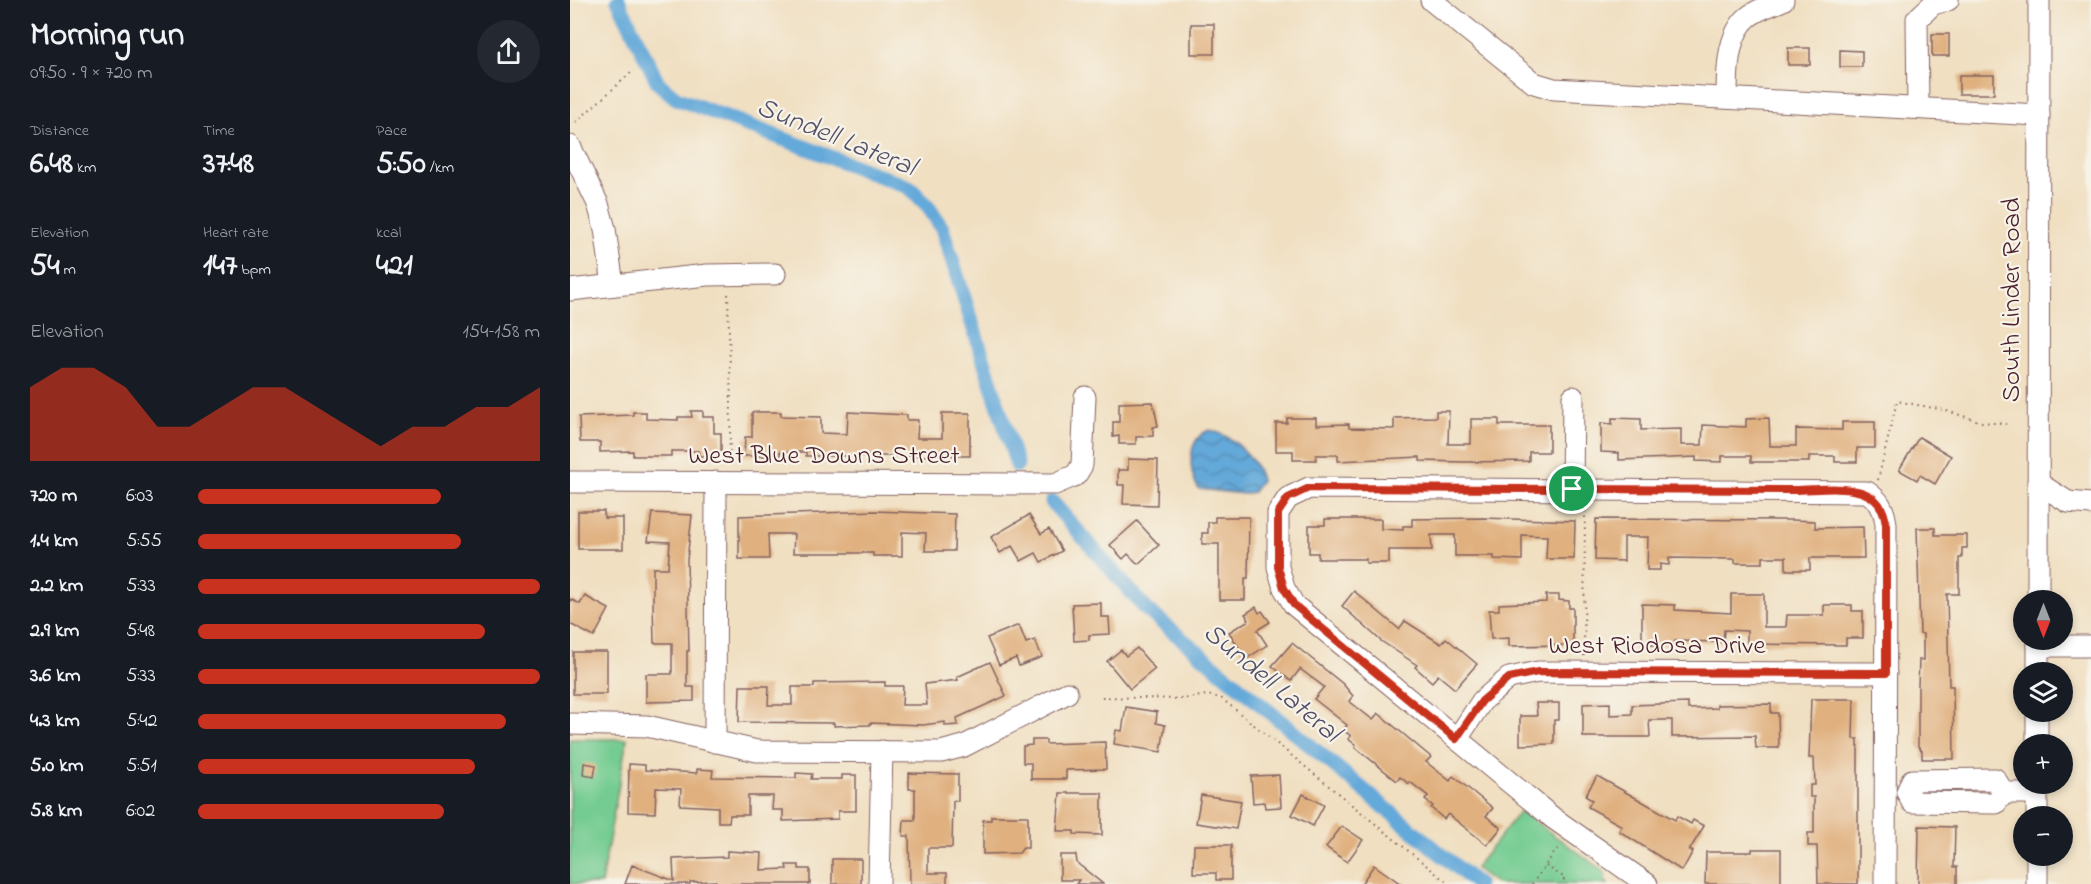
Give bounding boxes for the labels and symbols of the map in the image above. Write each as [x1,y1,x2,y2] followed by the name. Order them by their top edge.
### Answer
[750,88,924,190] water label: Sundell Lateral
[1993,198,2032,402] street label: South Linder Road
[688,437,960,476] street label: West Blue Downs Street
[1546,463,1597,514] pin
[2013,590,2073,650] north arrow
[1193,614,1351,756] water label: Sundell Lateral
[1548,627,1766,666] street label: West Riodosa Drive

